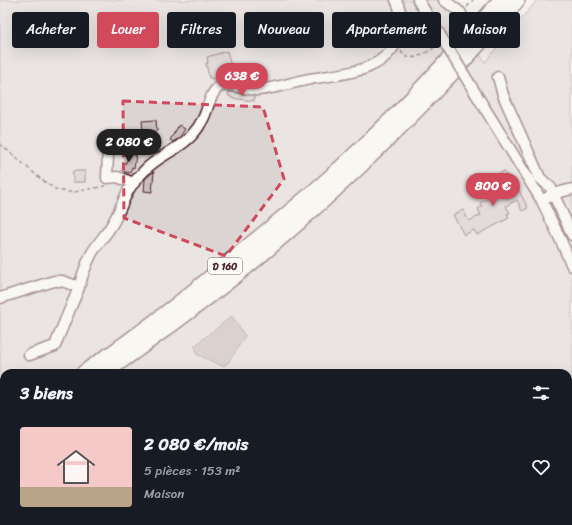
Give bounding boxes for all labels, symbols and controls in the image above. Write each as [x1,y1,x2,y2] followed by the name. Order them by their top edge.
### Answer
[12,12,89,48] chip: Acheter
[97,12,159,48] chip: Louer
[167,12,236,48] chip: Filtres
[244,12,324,48] chip: Nouveau
[332,12,441,48] chip: Appartement
[449,12,520,48] chip: Maison
[214,63,270,97] pin: 638 €
[225,64,259,87] text: 638 €
[92,129,166,163] pin: 2 080 €
[105,130,153,153] text: 2 080 €
[465,173,521,207] pin: 800 €
[475,174,511,197] text: 800 €
[208,258,242,274] road number: D 160
[20,378,73,408] text: 3 biens
[530,382,552,404] icon: filters
[144,429,248,459] text: 2 080 €/mois
[52,443,100,491] icon: home
[530,456,552,478] icon: heart
[144,459,240,482] text: 5 pièces · 153 m²
[144,482,184,505] text: Maison

